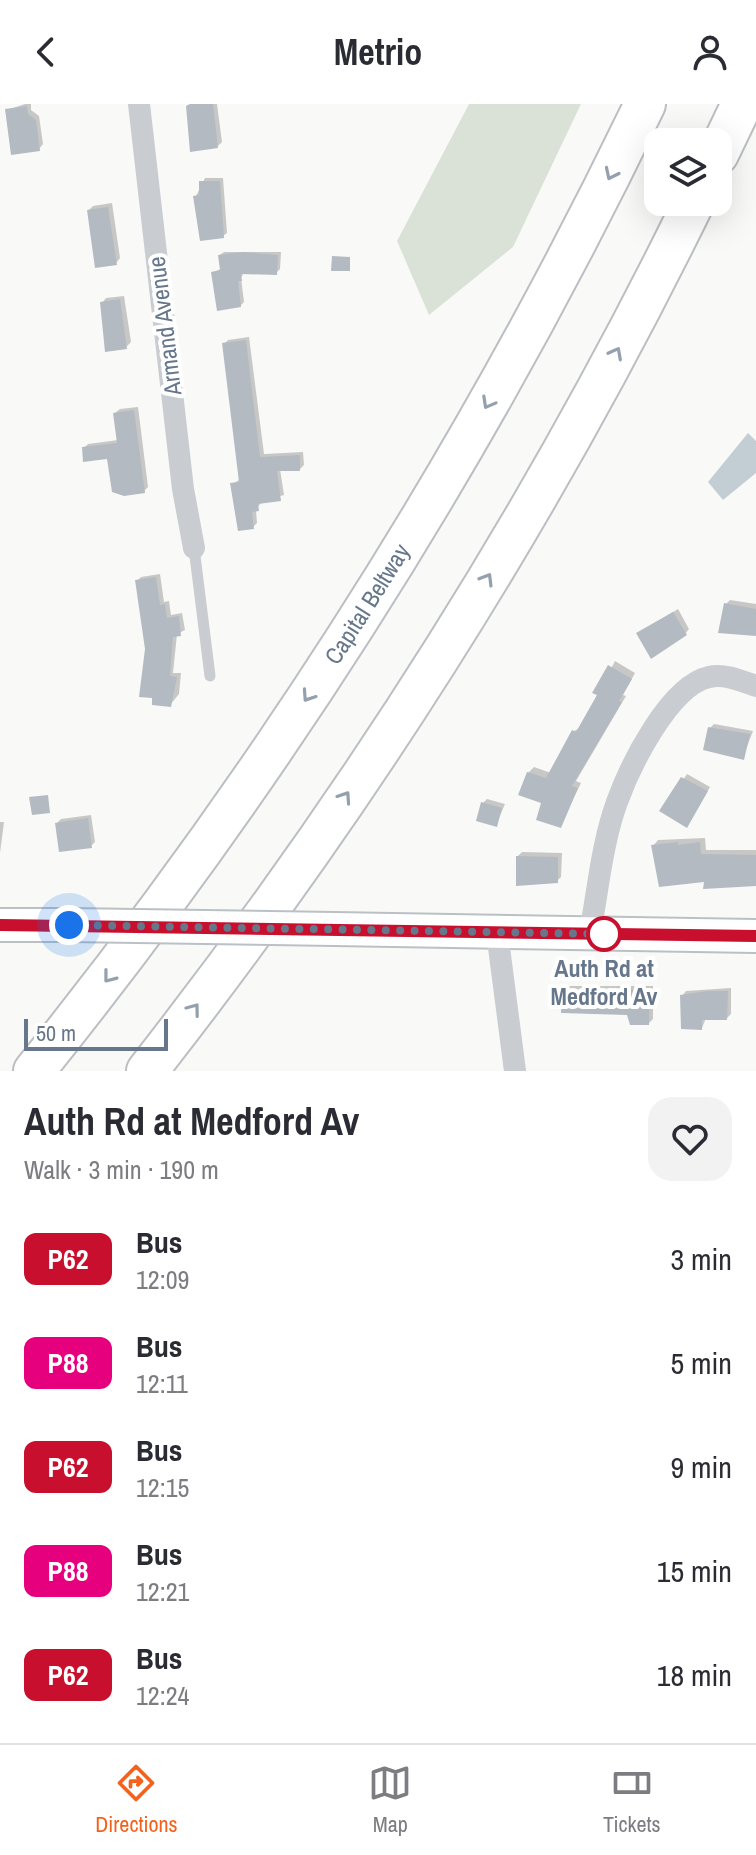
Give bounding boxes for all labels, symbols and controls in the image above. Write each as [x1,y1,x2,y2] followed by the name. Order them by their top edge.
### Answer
[334,28,422,76] text: Metrio
[24,30,68,74] icon: back
[688,30,732,74] icon: person
[644,128,732,216] map controls
[644,128,732,216] button: layers
[605,166,621,181] one-way arrow
[140,255,189,398] street label: Armand Avenue
[606,347,621,362] one-way arrow
[482,395,498,409] one-way arrow
[317,537,417,670] street label: Capital Beltway
[477,573,493,588] one-way arrow
[303,688,318,702] one-way arrow
[336,792,351,806] one-way arrow
[49,905,89,945] your location
[587,917,621,951] marker: Auth Rd at Medford Av
[551,952,657,1012] place label: Auth Rd at Medford Av
[104,968,118,982] one-way arrow
[184,1003,199,1017] one-way arrow
[24,1015,168,1051] scale bar
[36,1018,76,1048] text: 50 m
[24,1096,359,1147] text: Auth Rd at Medford Av
[648,1097,732,1181] button: heart
[24,1152,219,1187] text: Walk · 3 min · 190 m
[136,1222,182,1262] text: Bus
[670,1239,732,1279] text: 3 min
[48,1240,88,1278] text: P62
[136,1262,189,1297] text: 12:09
[136,1326,182,1366] text: Bus
[670,1343,732,1383] text: 5 min
[48,1344,88,1382] text: P88
[136,1366,188,1401] text: 12:11
[136,1430,182,1470] text: Bus
[670,1447,732,1487] text: 9 min
[48,1448,88,1486] text: P62
[136,1470,189,1505] text: 12:15
[136,1534,182,1574] text: Bus
[657,1551,732,1591] text: 15 min
[48,1552,88,1590] text: P88
[136,1574,189,1609] text: 12:21
[136,1638,182,1678] text: Bus
[657,1655,732,1695] text: 18 min
[48,1656,88,1694] text: P62
[136,1678,189,1713] text: 12:24
[95,1761,178,1839] tab: Directions
[368,1761,412,1839] tab: Map
[603,1761,661,1839] tab: Tickets

